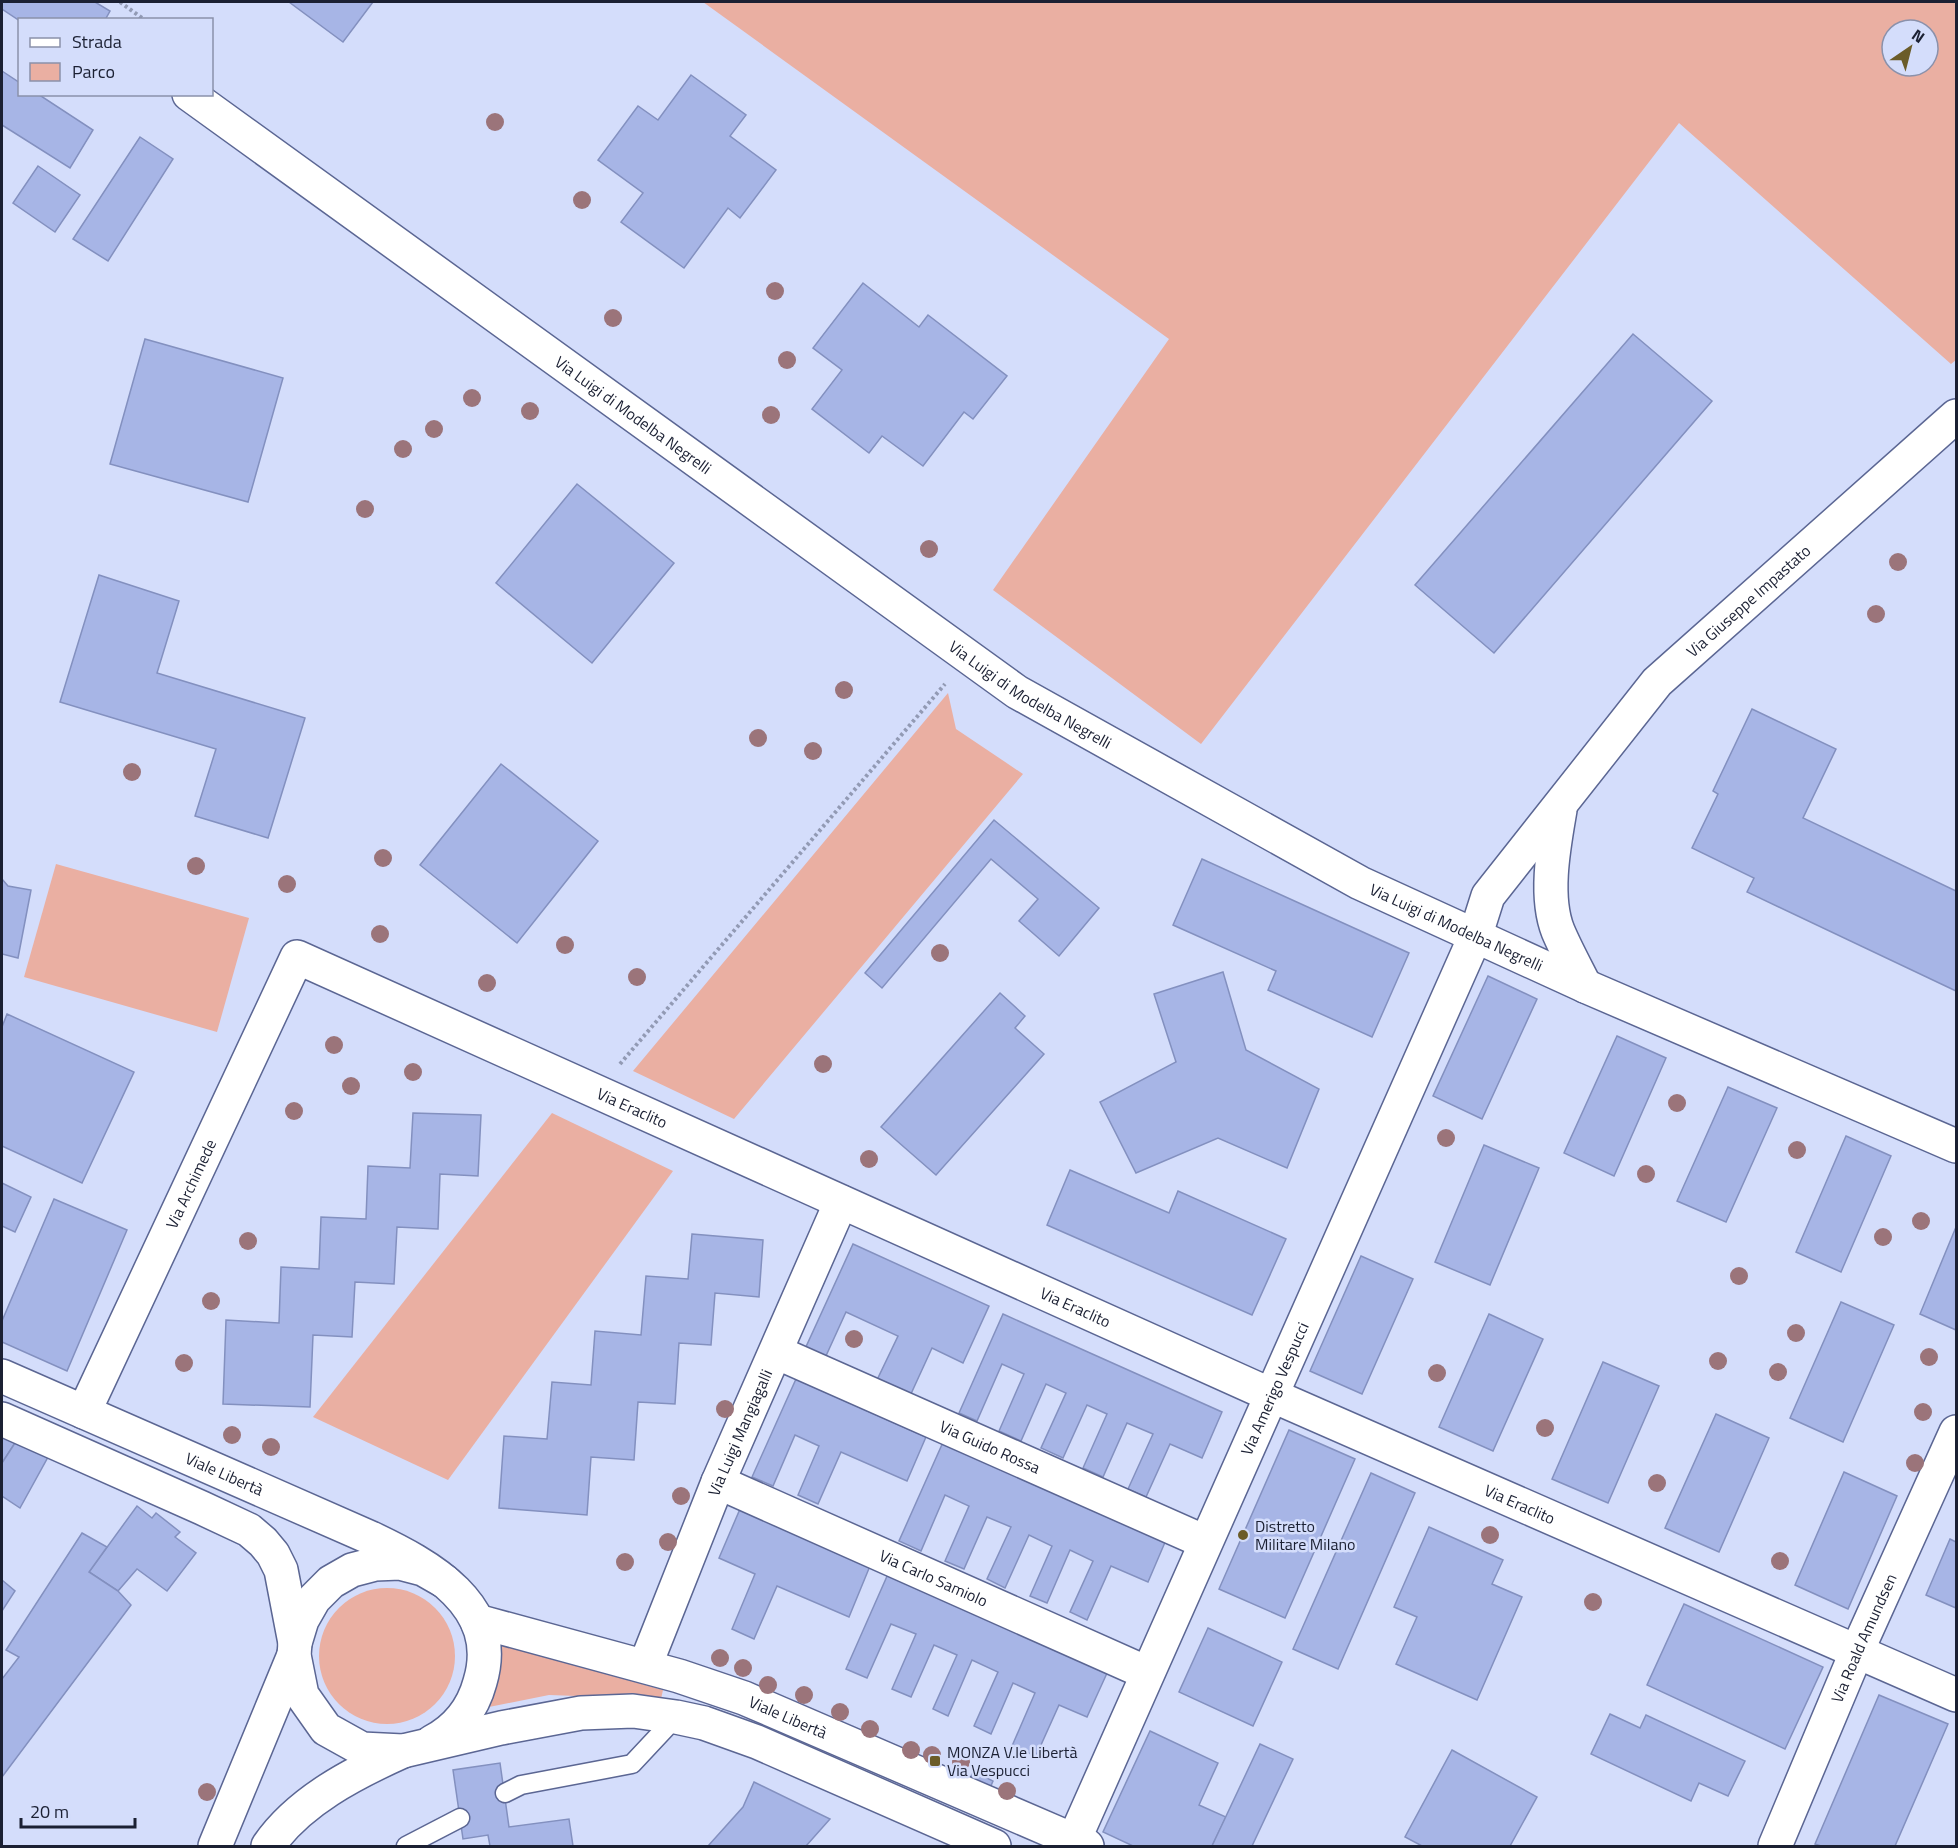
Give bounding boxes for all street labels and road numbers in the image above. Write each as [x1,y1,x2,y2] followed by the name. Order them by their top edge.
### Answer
[550,350,717,480] street label: Via Luigi di Modelba Negrelli
[1681,539,1816,663] street label: Via Giuseppe Impastato
[944,635,1116,754] street label: Via Luigi di Modelba Negrelli
[1366,877,1547,977] street label: Via Luigi di Modelba Negrelli
[593,1081,671,1134] street label: Via Eraclito
[160,1135,222,1233] street label: Via Archimede
[1036,1281,1115,1333] street label: Via Eraclito
[1234,1318,1315,1459] street label: Via Amerigo Vespucci
[702,1365,778,1500] street label: Via Luigi Mangiagalli
[936,1414,1044,1480] street label: Via Guido Rossa
[182,1446,267,1501] street label: Viale Libertà
[1481,1478,1559,1530] street label: Via Eraclito
[875,1543,992,1613] street label: Via Carlo Samiolo
[1825,1570,1903,1706] street label: Via Roald Amundsen
[745,1690,831,1745] street label: Viale Libertà

